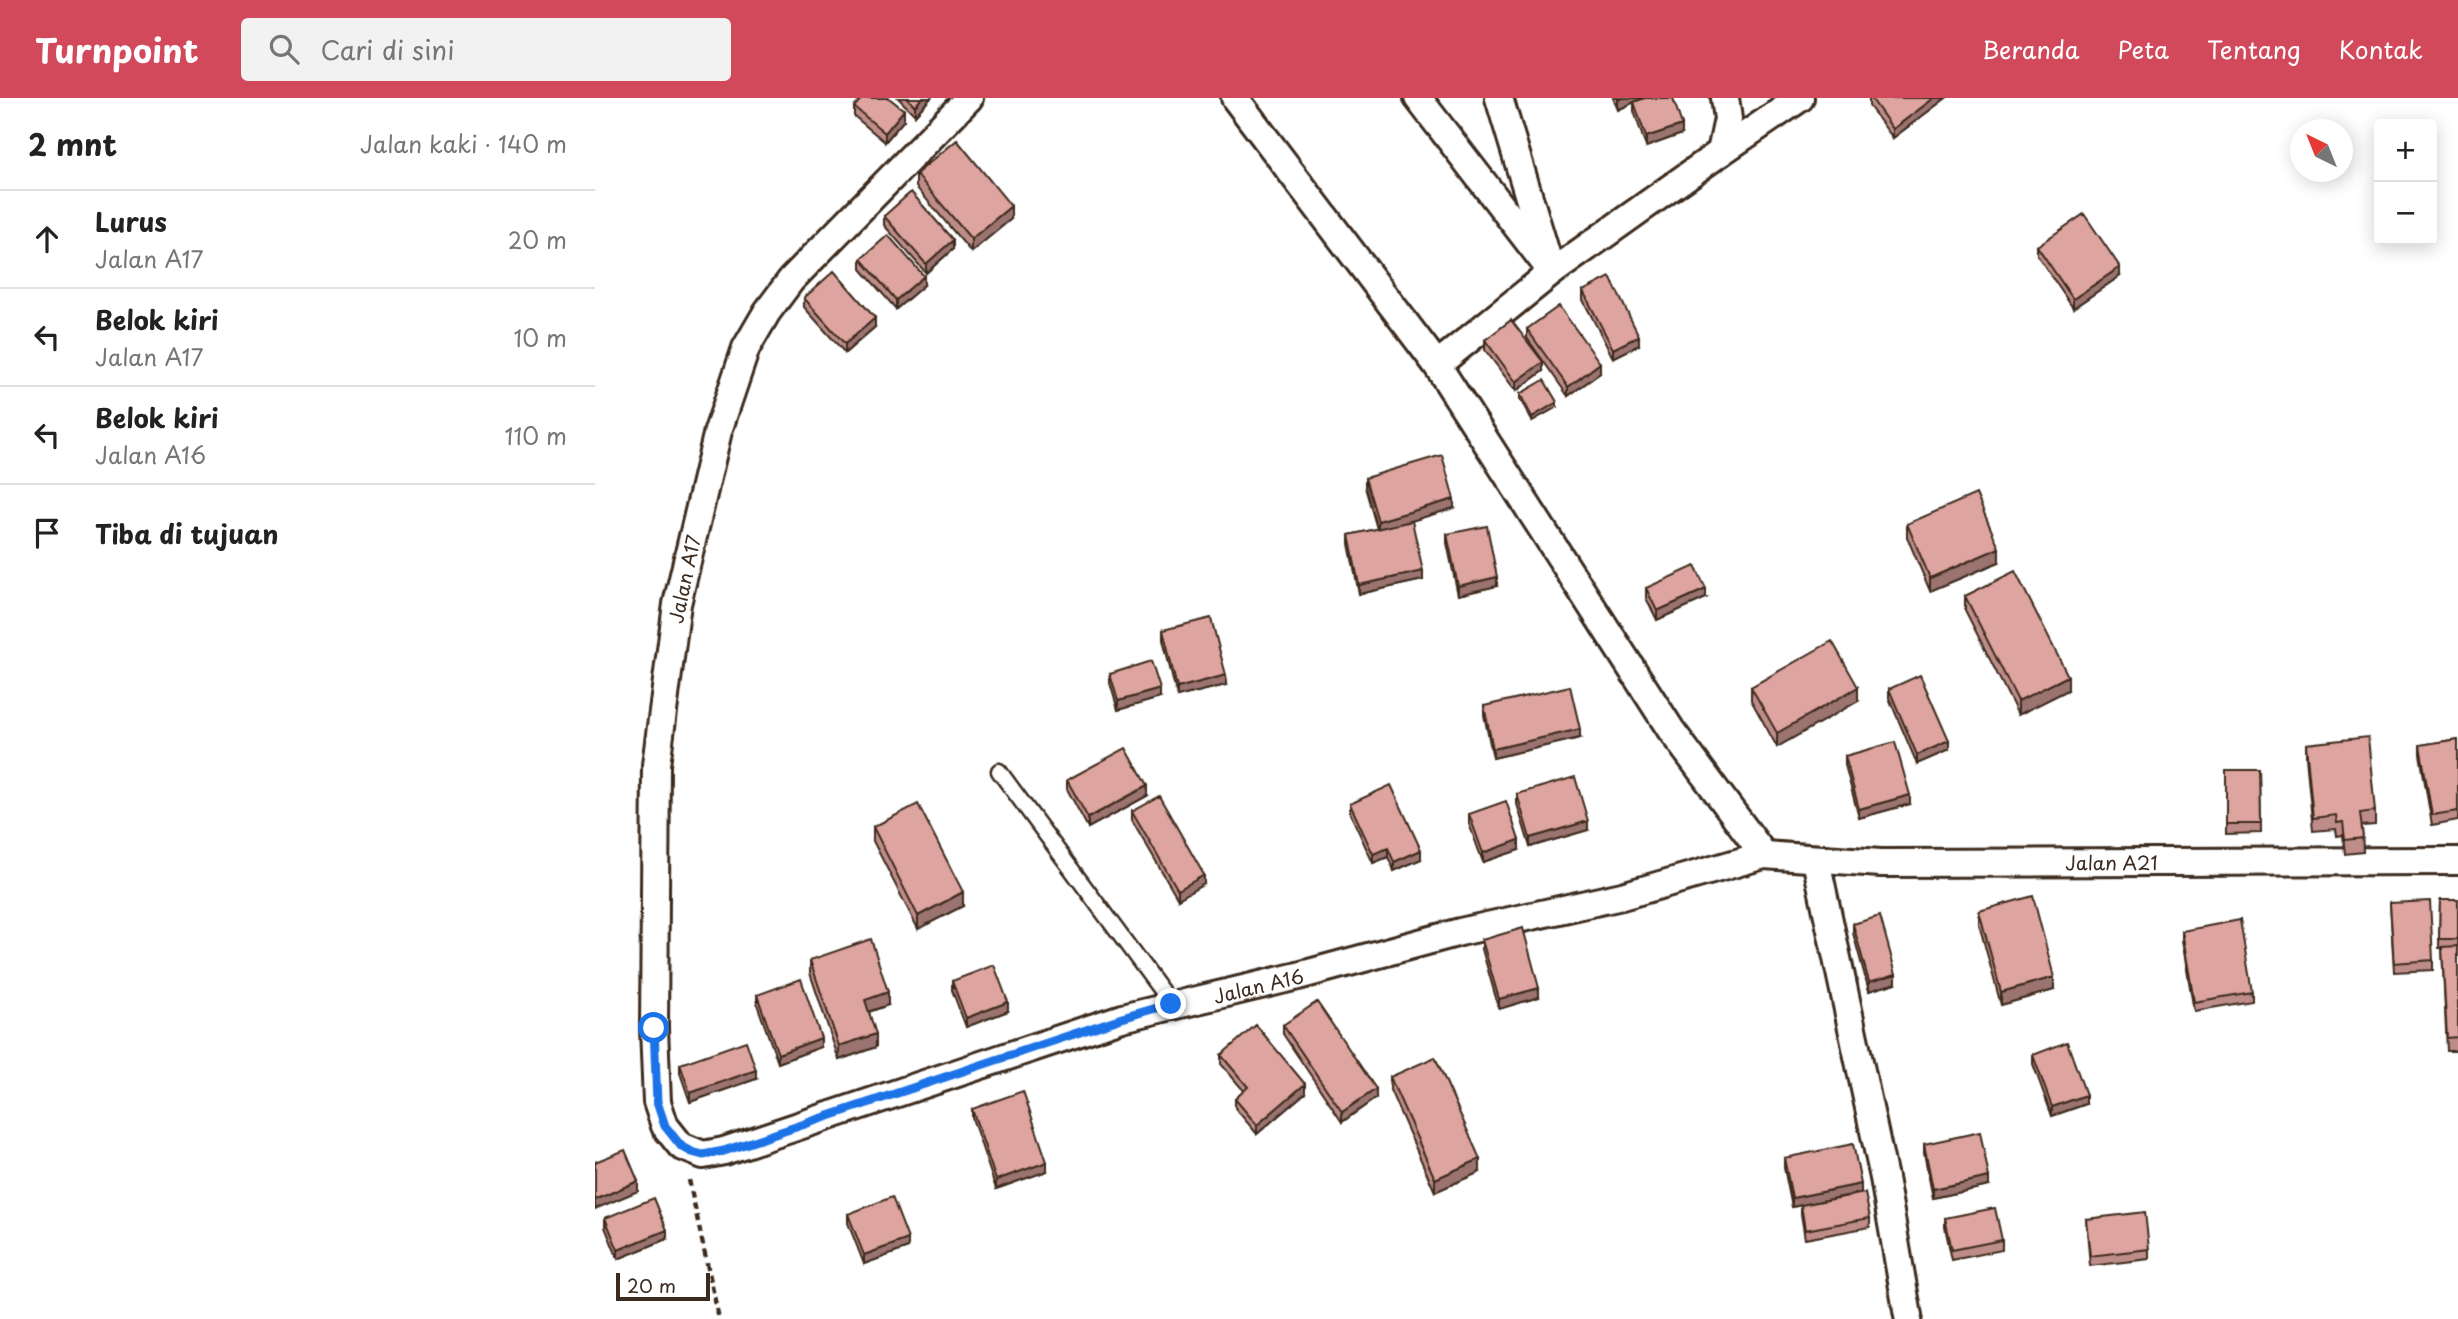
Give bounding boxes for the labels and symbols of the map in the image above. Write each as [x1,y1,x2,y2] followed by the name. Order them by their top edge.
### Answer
[2290,119,2353,182] north arrow
[661,532,707,626] street label: Jalan A17
[2065,848,2158,876] street label: Jalan A21
[1210,961,1306,1010] street label: Jalan A16
[1155,988,1186,1019] route end
[638,1012,669,1043] route start
[616,1270,711,1302] scale bar

